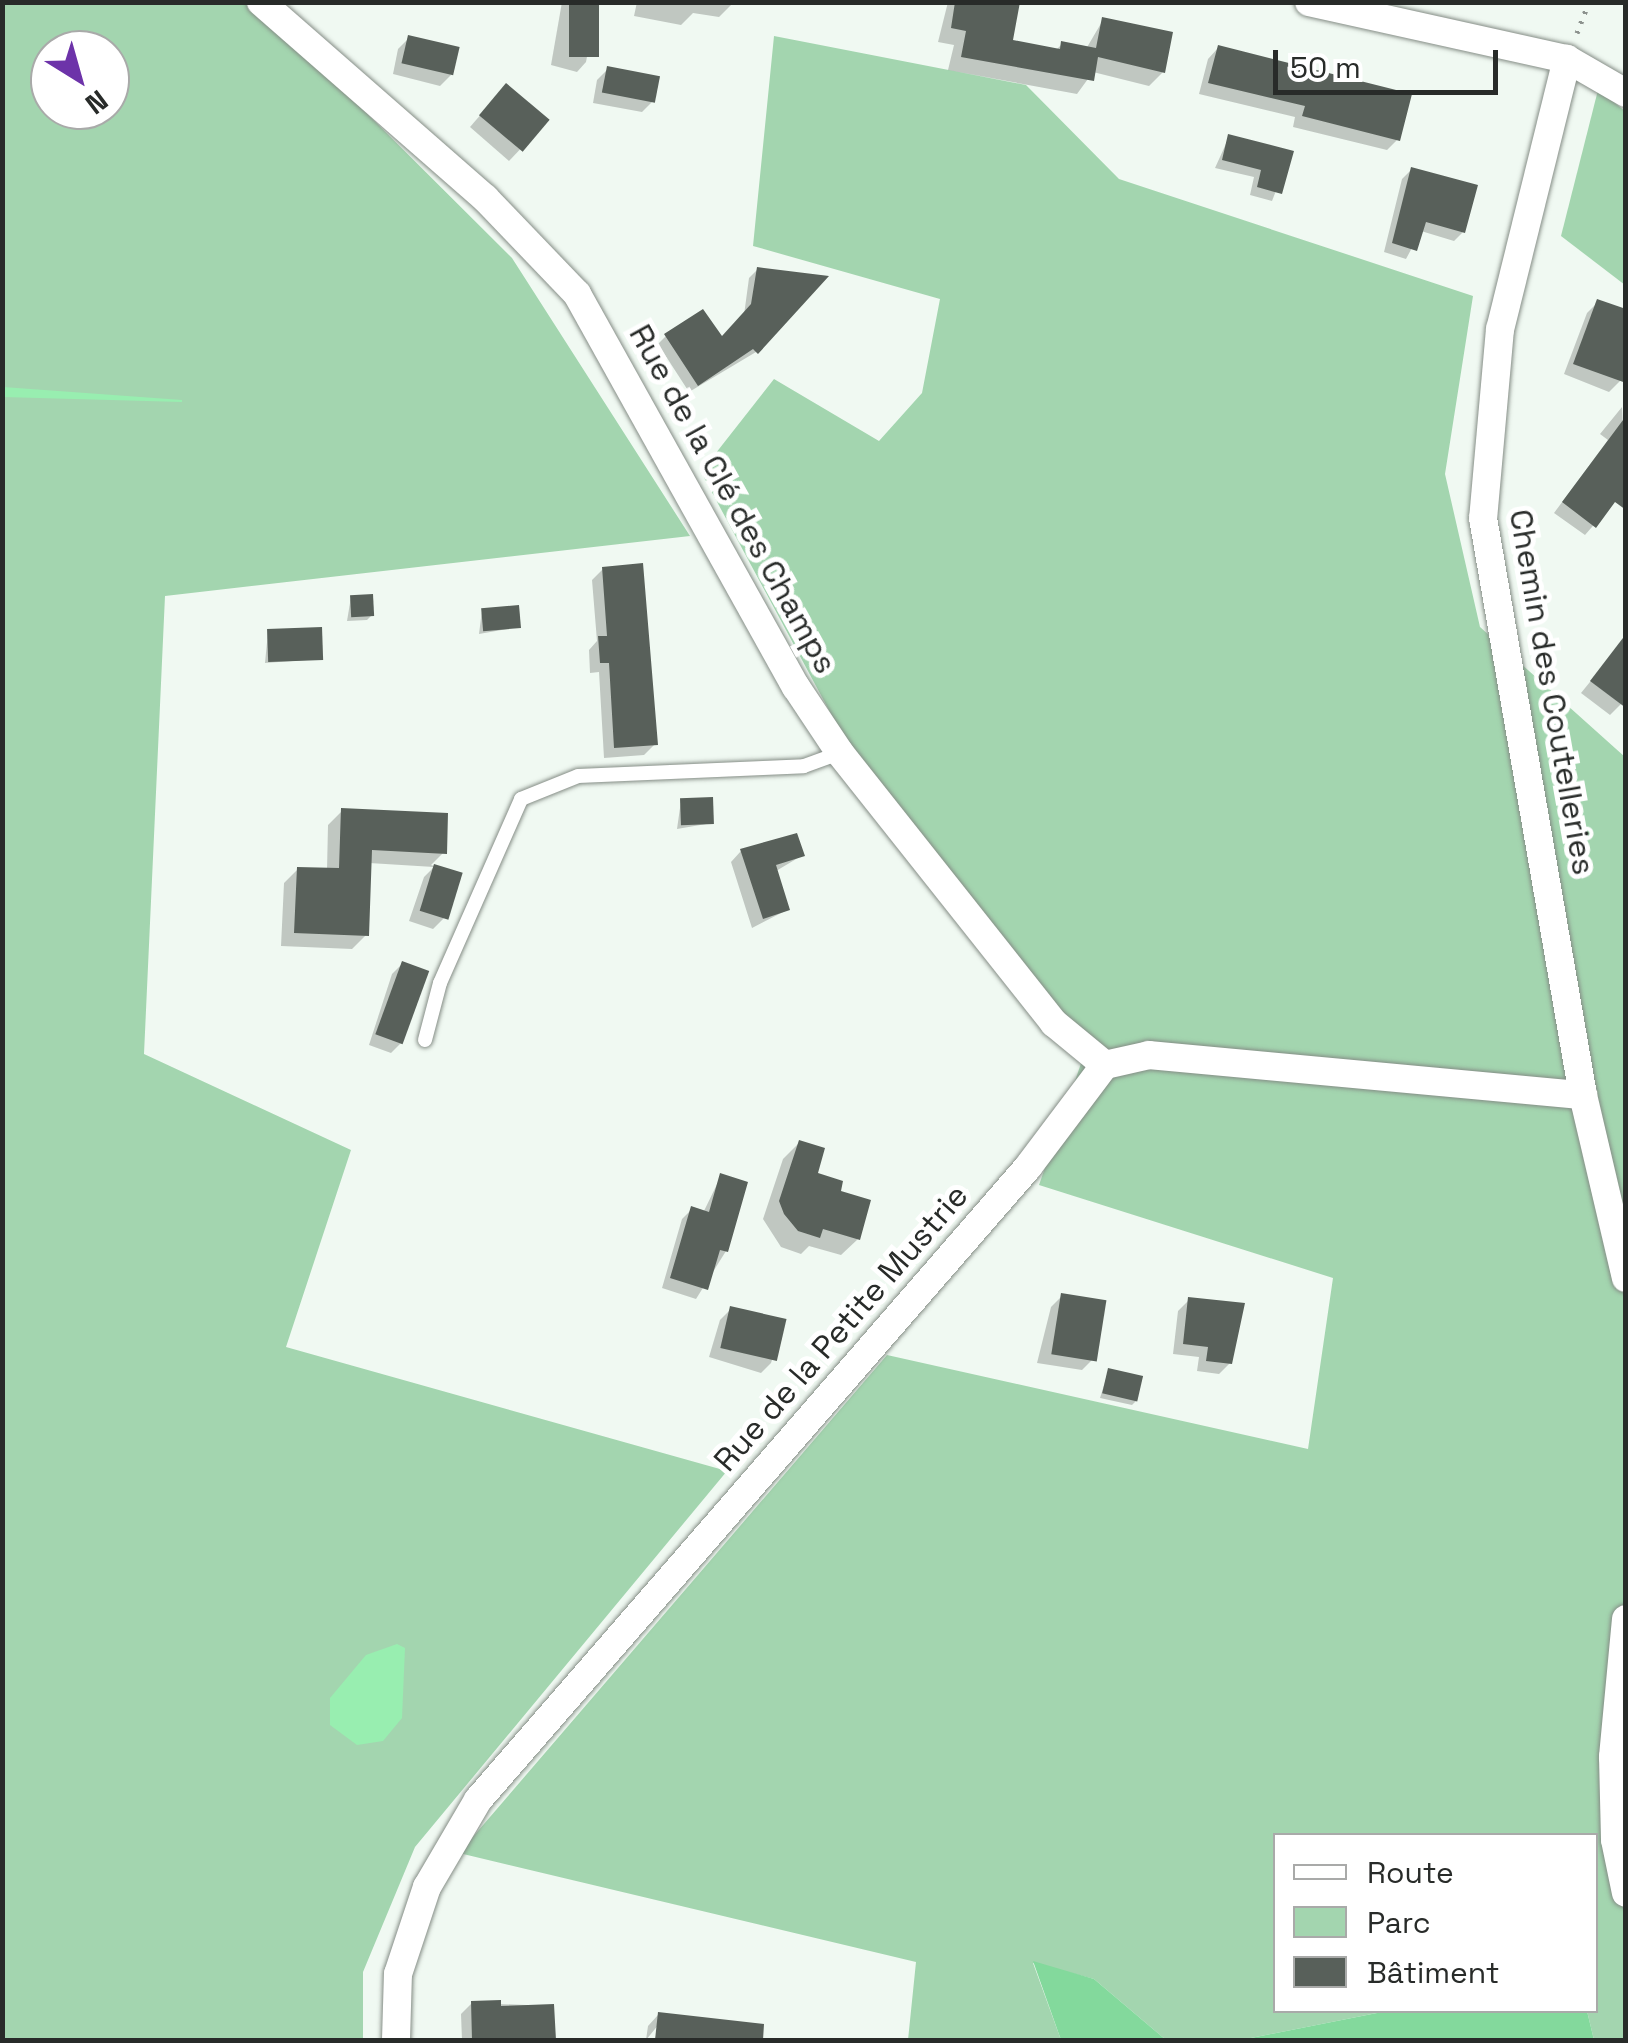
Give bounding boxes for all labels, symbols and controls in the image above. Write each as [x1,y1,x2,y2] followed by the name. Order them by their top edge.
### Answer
[30,30,130,130] north arrow
[1278,30,1503,92] scale bar
[1290,48,1361,87] text: 50 m
[79,82,115,122] text: N
[621,318,845,680] street label: Rue de la Clé des Champs
[1501,506,1603,878] street label: Chemin des Coutelleries
[706,1177,976,1479] street label: Rue de la Petite Mustrie
[1273,1833,1598,2013] legend
[1367,1853,1454,1892] text: Route
[1367,1903,1431,1942] text: Parc
[1367,1953,1500,1992] text: Bâtiment

